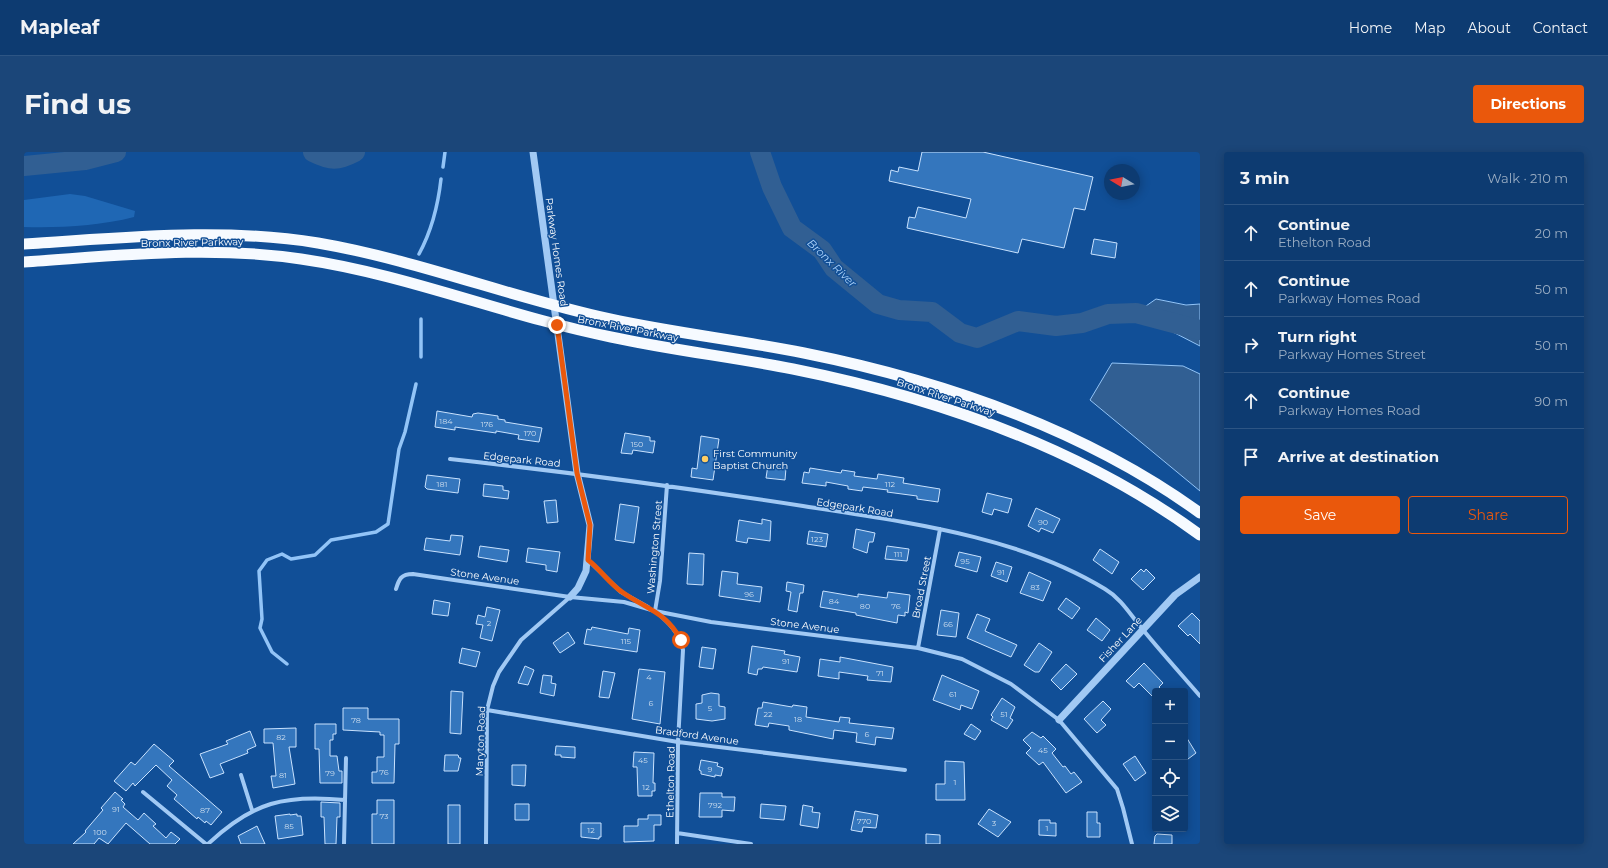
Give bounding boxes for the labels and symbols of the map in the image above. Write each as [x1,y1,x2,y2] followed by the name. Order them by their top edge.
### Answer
[1104,164,1140,200] north arrow
[542,197,571,307] street label: Parkway Homes Road
[141,235,244,250] street label: Bronx River Parkway
[804,236,860,290] water label: Bronx River
[576,312,680,345] street label: Bronx River Parkway
[548,316,566,334] route end
[895,375,997,420] street label: Bronx River Parkway
[439,416,453,426] house number: 184
[481,419,493,429] house number: 176
[524,428,536,438] house number: 170
[631,439,643,449] house number: 150
[713,447,798,472] place label: First Community Baptist Church
[483,449,561,470] street label: Edgepark Road
[700,454,710,464] marker: First Community Baptist Church
[437,479,447,489] house number: 181
[885,479,896,489] house number: 112
[816,495,894,520] street label: Edgepark Road
[644,500,665,595] street label: Washington Street
[1038,517,1048,527] house number: 90
[811,534,823,544] house number: 123
[894,549,902,559] house number: 111
[909,555,934,619] street label: Broad Street
[960,556,970,566] house number: 95
[450,565,520,588] street label: Stone Avenue
[997,567,1005,577] house number: 91
[1030,582,1040,592] house number: 83
[744,589,754,599] house number: 96
[829,596,840,606] house number: 84
[860,601,870,611] house number: 80
[891,601,901,611] house number: 76
[1096,614,1145,665] street label: Fisher Lane
[770,615,840,636] street label: Stone Avenue
[487,618,492,628] house number: 2
[943,619,953,629] house number: 66
[672,631,690,649] route start
[621,636,632,646] house number: 115
[782,656,790,666] house number: 91
[876,668,884,678] house number: 71
[646,672,652,682] house number: 4
[949,689,957,699] house number: 61
[649,698,654,708] house number: 6
[708,703,713,713] house number: 5
[473,706,488,777] street label: Maryton Road
[763,709,773,719] house number: 22
[1000,709,1008,719] house number: 51
[794,714,802,724] house number: 18
[351,715,361,725] house number: 78
[654,723,740,748] street label: Bradford Avenue
[865,729,870,739] house number: 6
[276,732,286,742] house number: 82
[1038,745,1048,755] house number: 45
[663,746,678,818] street label: Ethelton Road
[638,755,648,765] house number: 45
[708,764,713,774] house number: 9
[379,767,389,777] house number: 76
[325,768,335,778] house number: 79
[279,770,287,780] house number: 81
[954,777,956,787] house number: 1
[642,782,650,792] house number: 12
[708,800,723,810] house number: 792
[112,804,120,814] house number: 91
[200,805,210,815] house number: 87
[379,811,389,821] house number: 73
[857,816,871,826] house number: 770
[992,818,997,828] house number: 3
[284,821,294,831] house number: 85
[1046,823,1048,833] house number: 1
[587,825,595,835] house number: 12
[93,827,107,837] house number: 100

